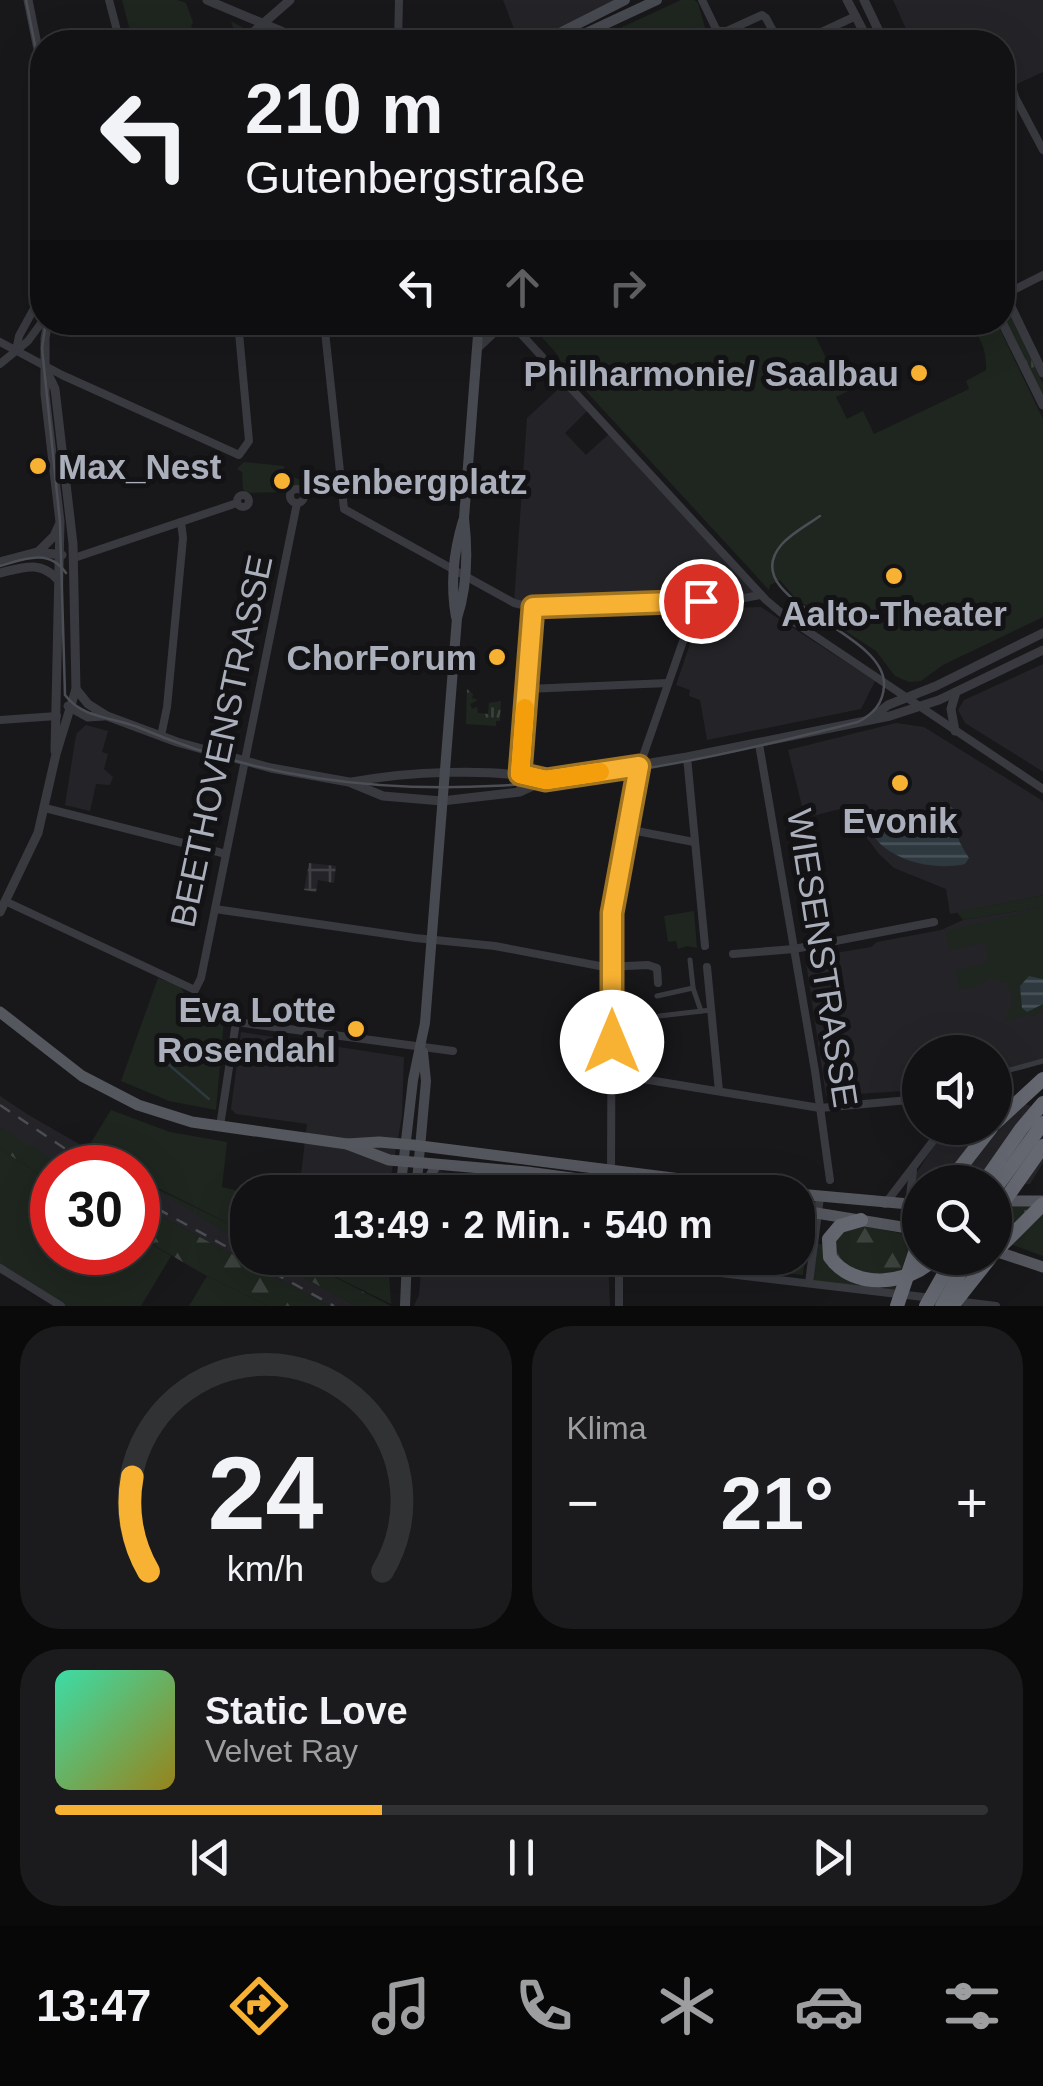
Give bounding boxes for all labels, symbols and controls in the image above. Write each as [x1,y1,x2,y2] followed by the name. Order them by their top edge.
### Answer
[80,70,210,200] icon: left
[245,70,443,148] text: 210 m
[245,152,585,203] text: Gutenbergstraße
[390,260,445,315] icon: left
[495,260,550,315] icon: ahead
[600,260,655,315] icon: right
[524,354,899,393] place label: Philharmonie/ Saalbau
[908,362,930,384] marker: Philharmonie/ Saalbau
[58,447,222,486] place label: Max_Nest
[27,455,49,477] marker: Max_Nest
[302,462,528,501] place label: Isenbergplatz
[271,470,293,492] marker: Isenbergplatz
[162,551,280,931] street label: BEETHOVENSTRASSE
[659,559,744,644] pin
[883,565,905,587] marker: Aalto-Theater
[674,574,729,629] icon: arrive
[781,594,1007,633] place label: Aalto-Theater
[286,638,477,677] place label: ChorForum
[486,646,508,668] marker: ChorForum
[889,772,911,794] marker: Evonik
[843,801,958,840] place label: Evonik
[780,806,866,1110] street label: WIESENSTRASSE
[157,990,336,1069] place label: Eva Lotte Rosendahl
[560,990,664,1094] position arrow
[345,1018,367,1040] marker: Eva Lotte Rosendahl
[902,1035,1012,1275] map controls
[902,1035,1012,1145] button: sound
[30,1145,160,1275] speed limit sign: 30
[902,1165,1012,1275] button: search
[332,1204,713,1246] text: 13:49 · 2 Min. · 540 m
[567,1410,647,1446] text: Klima
[208,1435,324,1551] text: 24
[721,1461,834,1545] text: 21°
[567,1472,599,1534] text: −
[956,1472,988,1534] text: +
[227,1549,304,1589] text: km/h
[205,1690,408,1732] text: Static Love
[205,1733,358,1769] text: Velvet Ray
[183,1830,238,1885] icon: previous
[494,1830,549,1885] icon: pause
[805,1830,860,1885] icon: next
[224,1971,294,2041] icon: directions
[366,1971,436,2041] icon: music
[509,1971,579,2041] icon: phone
[652,1971,722,2041] icon: climate
[794,1971,864,2041] icon: car
[937,1971,1007,2041] icon: filters
[36,1980,151,2031] text: 13:47

